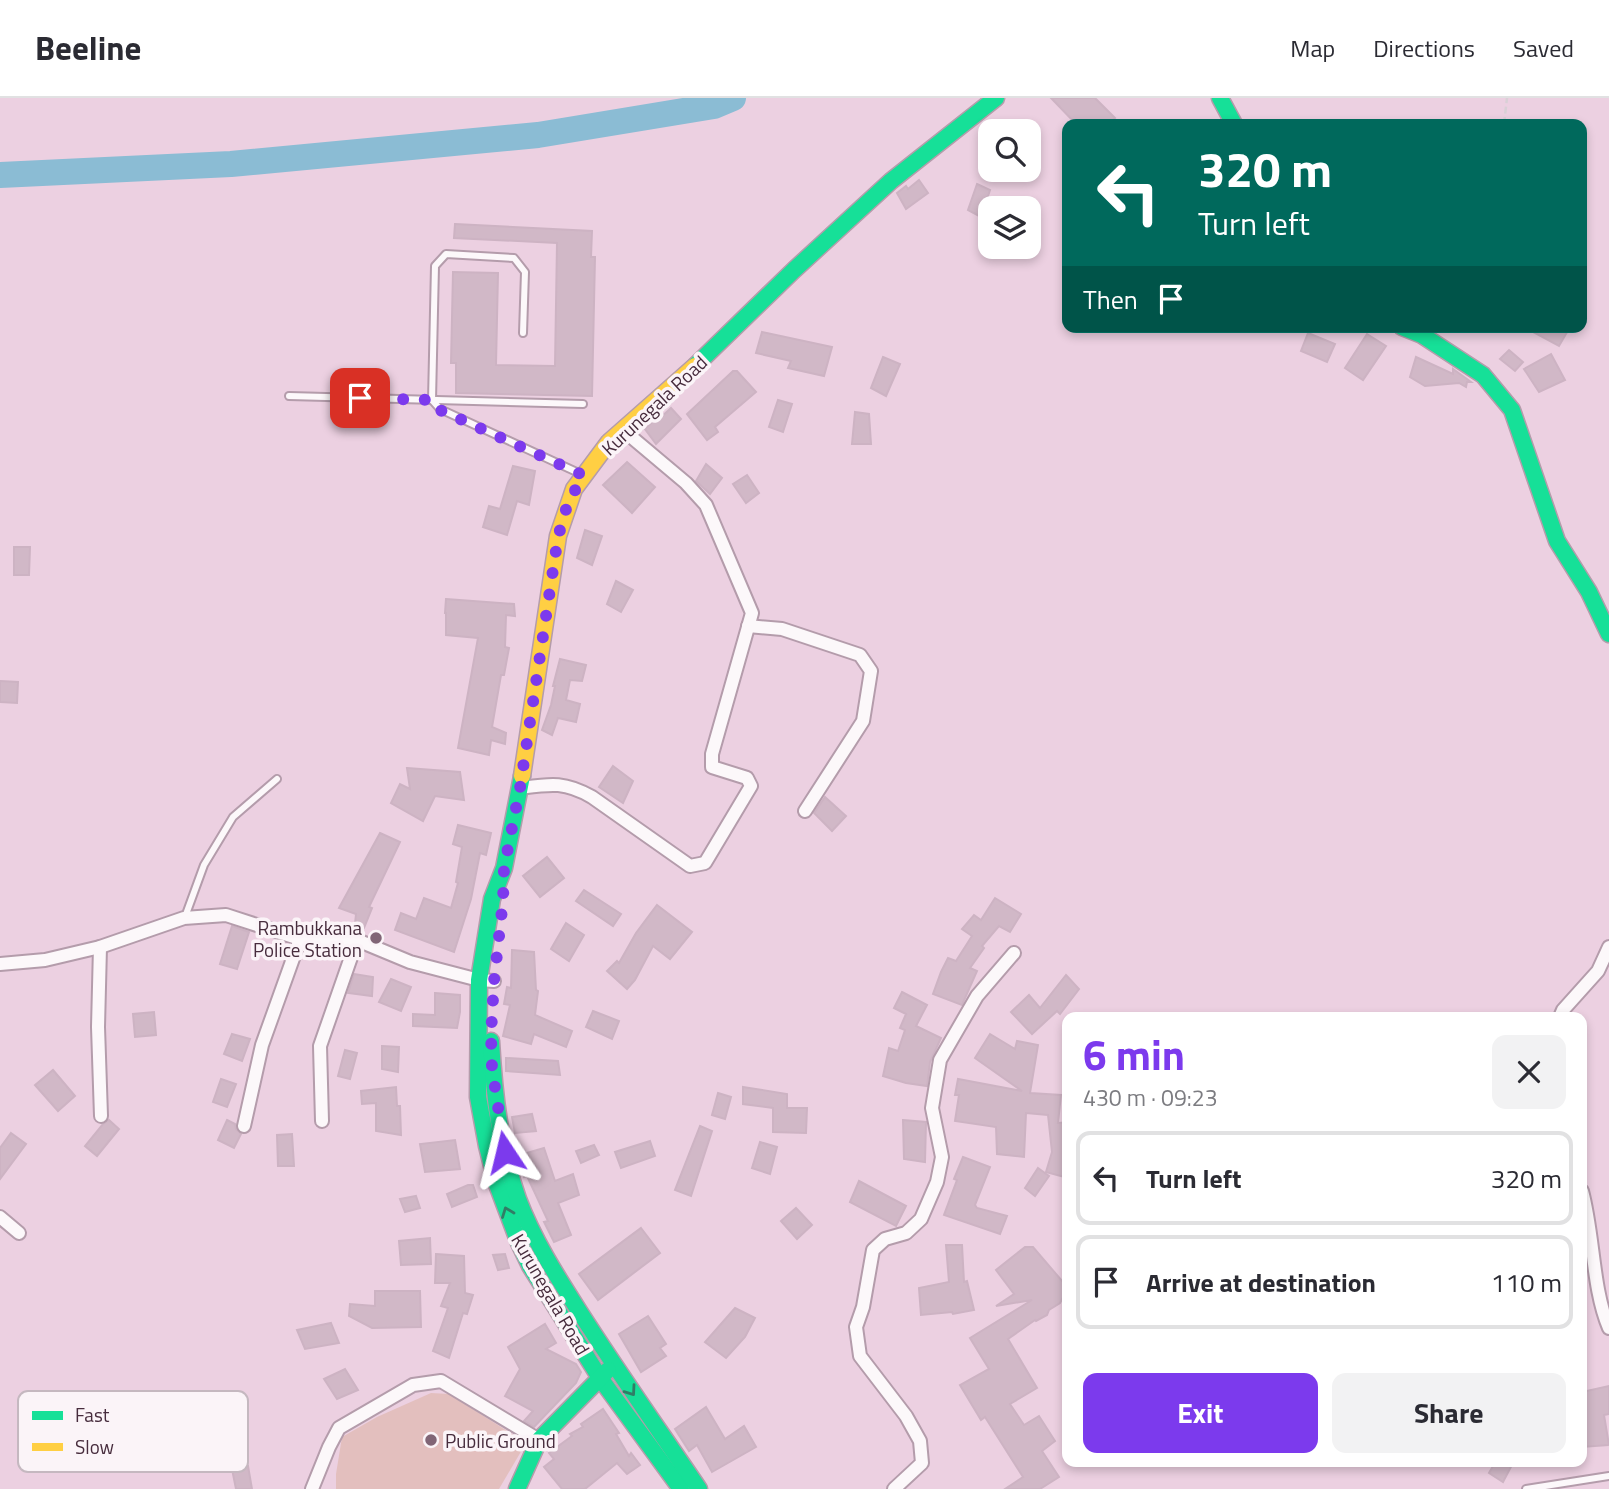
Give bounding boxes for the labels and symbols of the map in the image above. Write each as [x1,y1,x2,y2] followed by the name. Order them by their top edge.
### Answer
[595,348,713,462] street label: Kurunegala Road
[330,368,390,428] pin
[253,913,362,964] place label: Rambukkana Police Station
[368,930,384,946] marker: Rambukkana Police Station
[468,1115,542,1189] position arrow
[501,1206,515,1218] one-way arrow
[505,1228,597,1360] street label: Kurunegala Road
[623,1383,635,1396] one-way arrow
[18,1391,248,1472] legend
[75,1400,110,1429] text: Fast
[445,1426,556,1455] place label: Public Ground
[75,1432,114,1461] text: Slow
[423,1432,439,1448] marker: Public Ground

